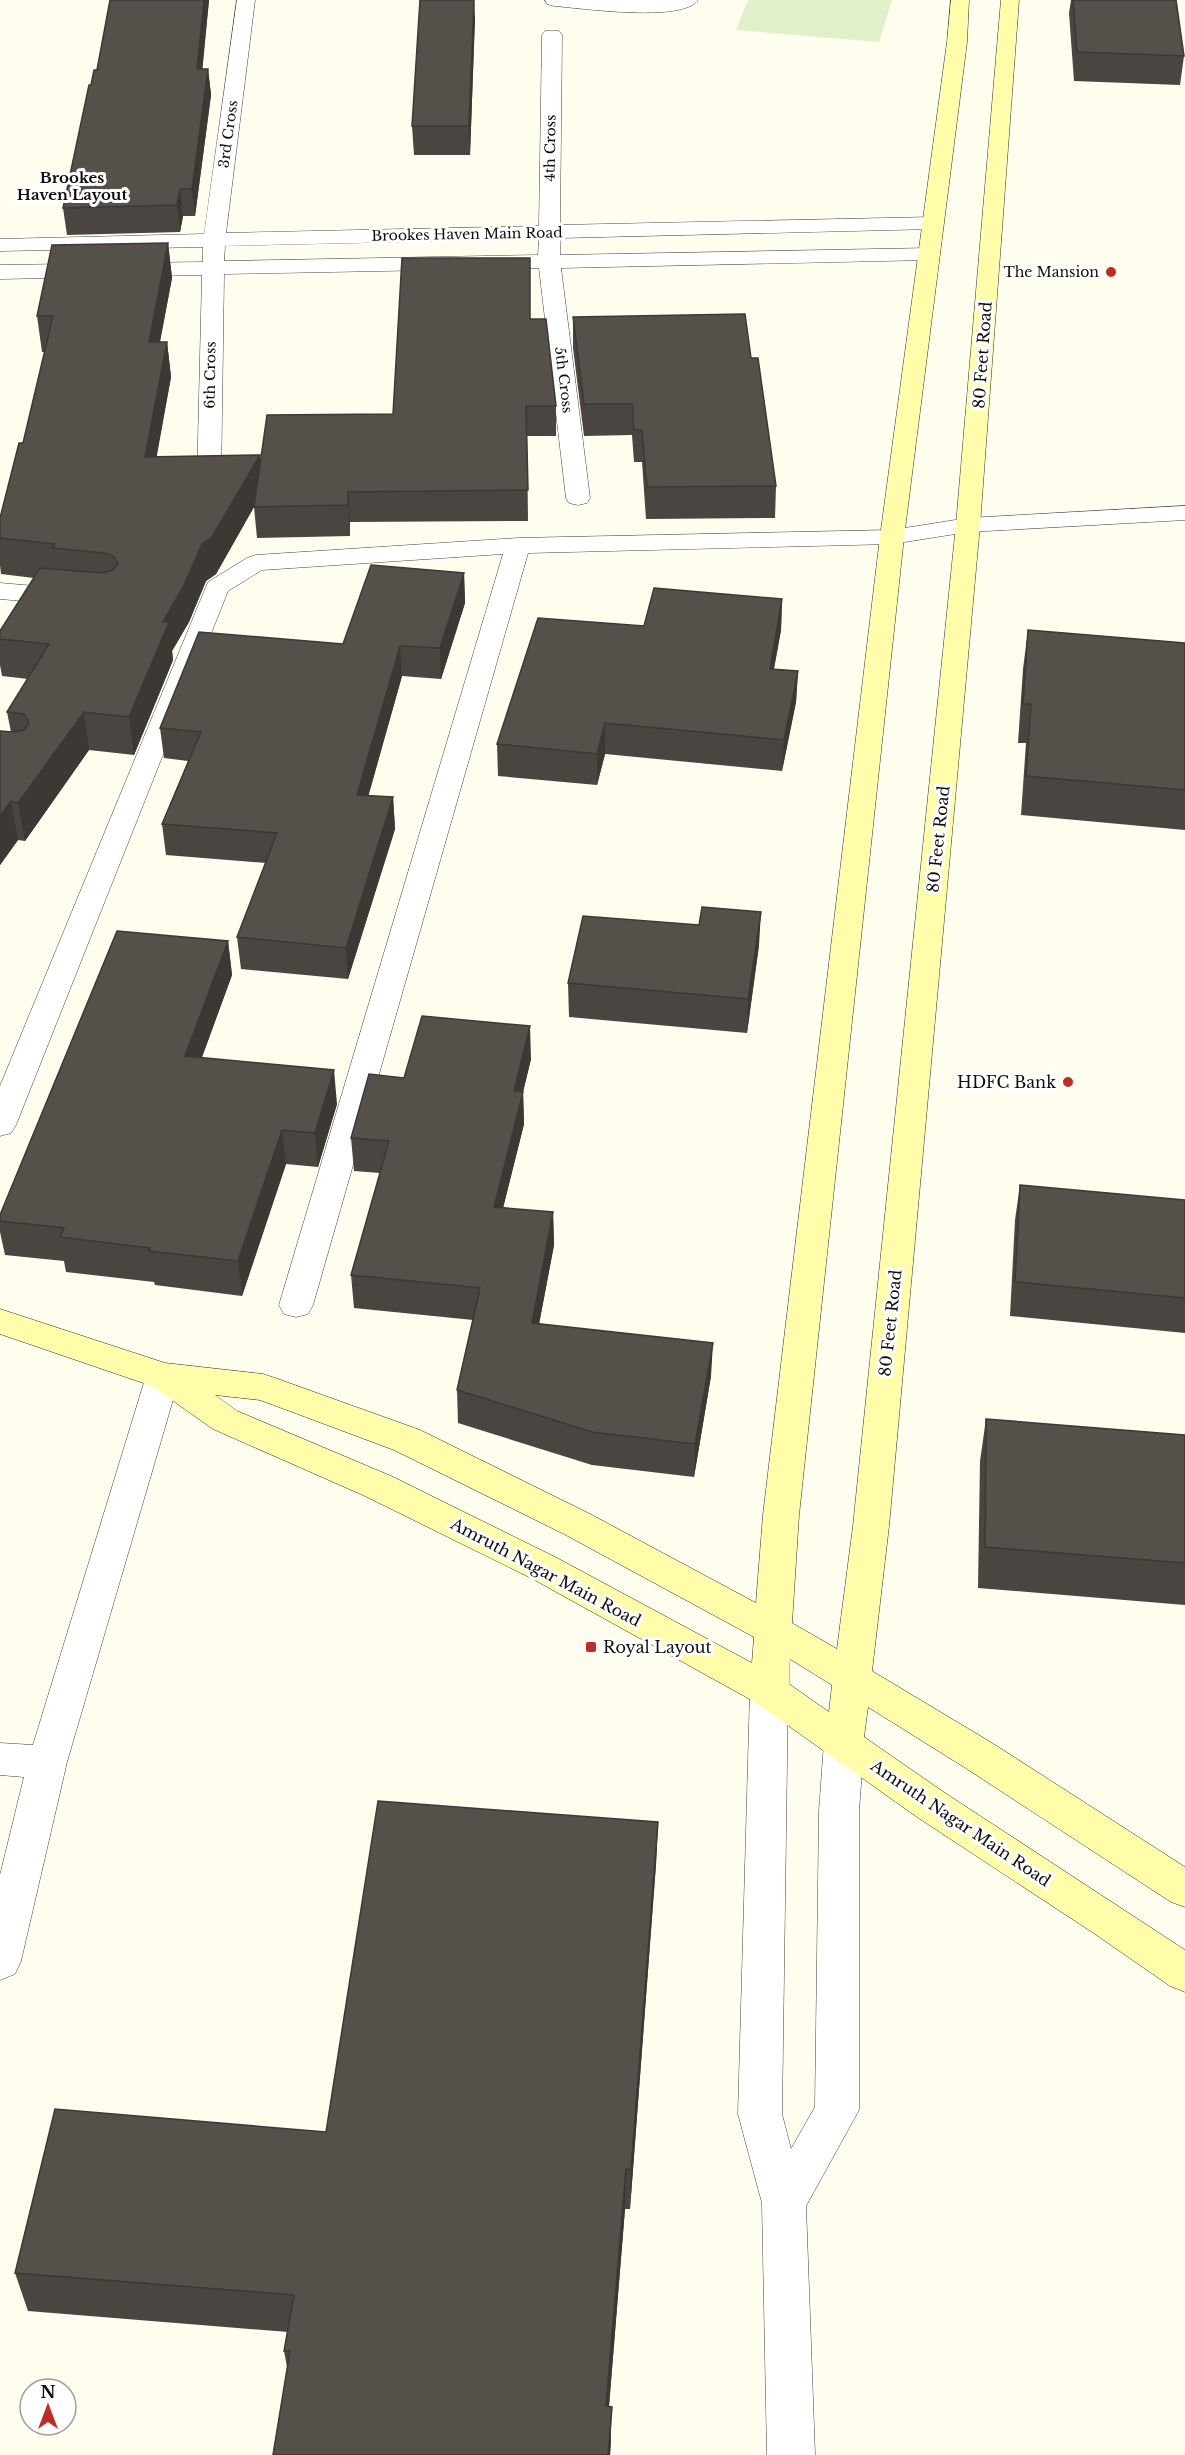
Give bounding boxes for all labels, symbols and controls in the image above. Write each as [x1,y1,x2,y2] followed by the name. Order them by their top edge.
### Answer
[214,99,242,169] street label: 3rd Cross
[540,114,560,182] street label: 4th Cross
[17,168,127,204] district label: Brookes Haven Layout
[371,223,563,245] street label: Brookes Haven Main Road
[1003,263,1099,281] place label: The Mansion
[1104,265,1118,279] marker: The Mansion
[968,301,996,409] street label: 80 Feet Road
[200,341,220,409] street label: 6th Cross
[551,346,577,414] street label: 5th Cross
[922,784,954,893] street label: 80 Feet Road
[957,1072,1056,1092] place label: HDFC Bank
[1061,1075,1075,1089] marker: HDFC Bank
[874,1268,906,1377] street label: 80 Feet Road
[447,1513,645,1631] street label: Amruth Nagar Main Road
[603,1637,712,1657] place label: Royal Layout
[584,1640,598,1654] marker: Royal Layout
[867,1755,1055,1891] street label: Amruth Nagar Main Road
[18,2377,78,2437] north arrow
[40,2382,56,2402] text: N

